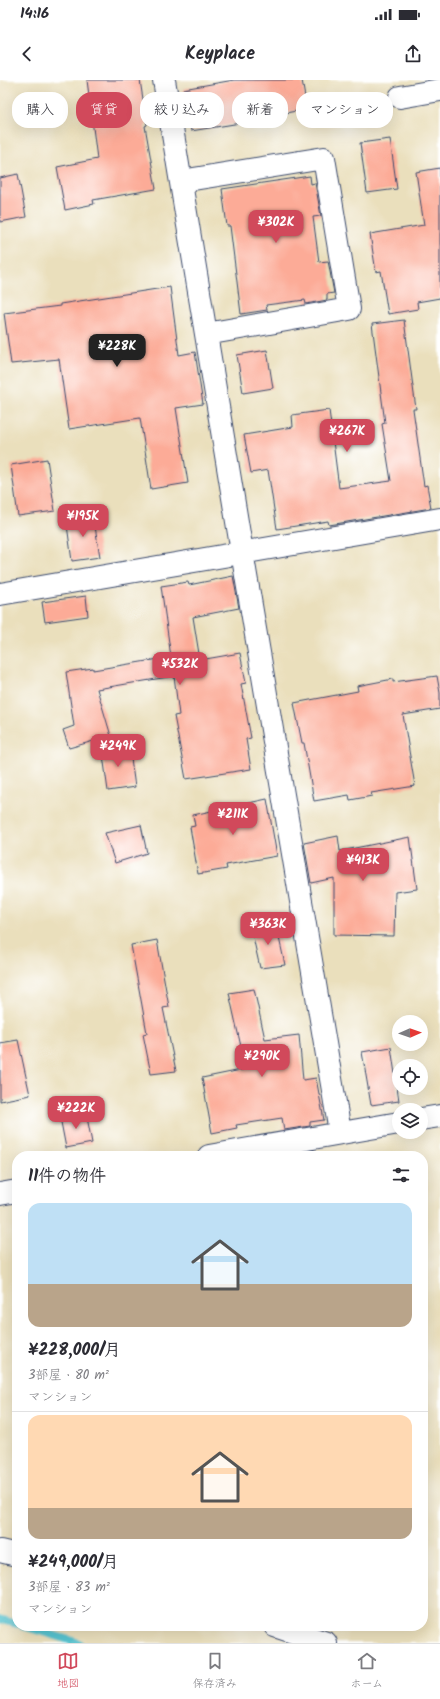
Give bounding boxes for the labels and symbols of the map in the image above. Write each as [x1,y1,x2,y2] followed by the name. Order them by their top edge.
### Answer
[248,210,304,244] pin: ¥302K
[89,334,145,368] pin: ¥228K
[319,419,375,453] pin: ¥267K
[55,504,111,538] pin: ¥195K
[152,652,208,686] pin: ¥532K
[90,734,146,768] pin: ¥249K
[205,802,261,836] pin: ¥211K
[335,848,391,882] pin: ¥413K
[240,912,296,946] pin: ¥363K
[392,1015,428,1051] north arrow
[234,1044,290,1078] pin: ¥290K
[48,1096,104,1130] pin: ¥222K

